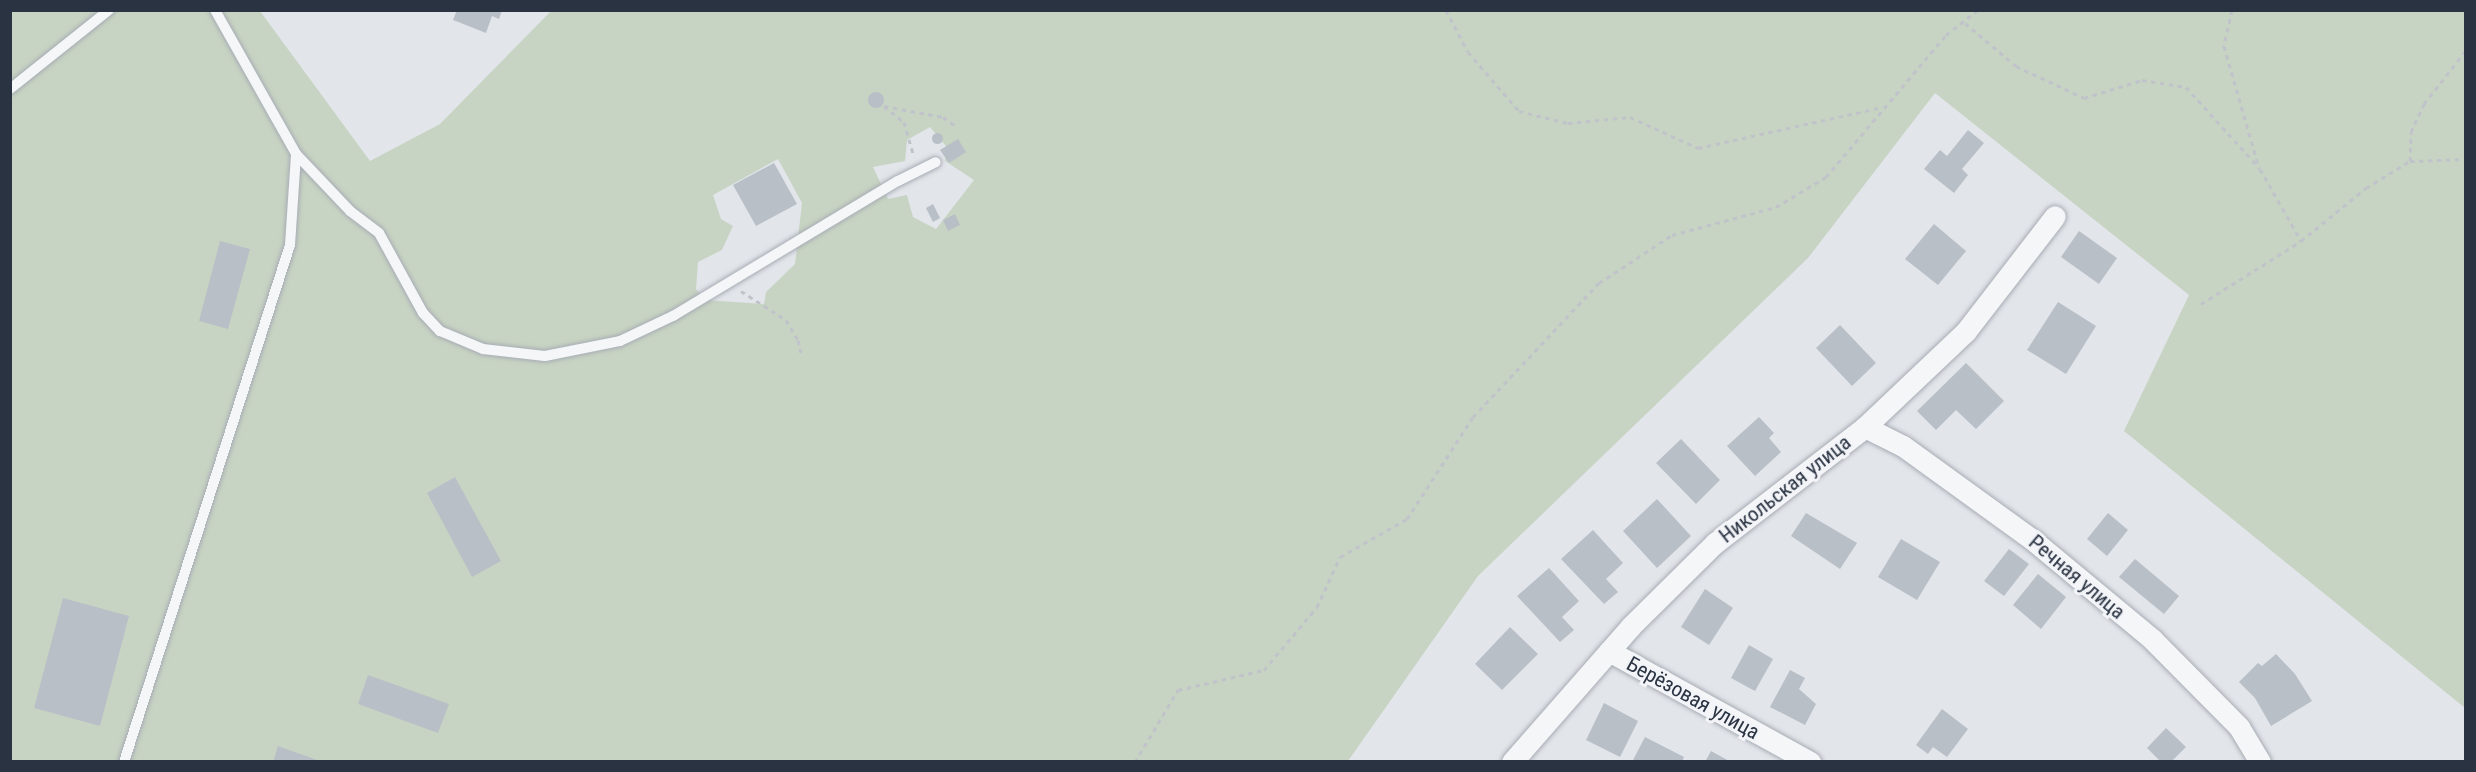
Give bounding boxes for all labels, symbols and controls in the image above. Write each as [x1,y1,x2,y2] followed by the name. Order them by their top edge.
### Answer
[1714,430,1856,548] street label: Никольская улица
[2024,529,2130,625] street label: Речная улица
[1622,651,1764,745] street label: Берёзовая улица

